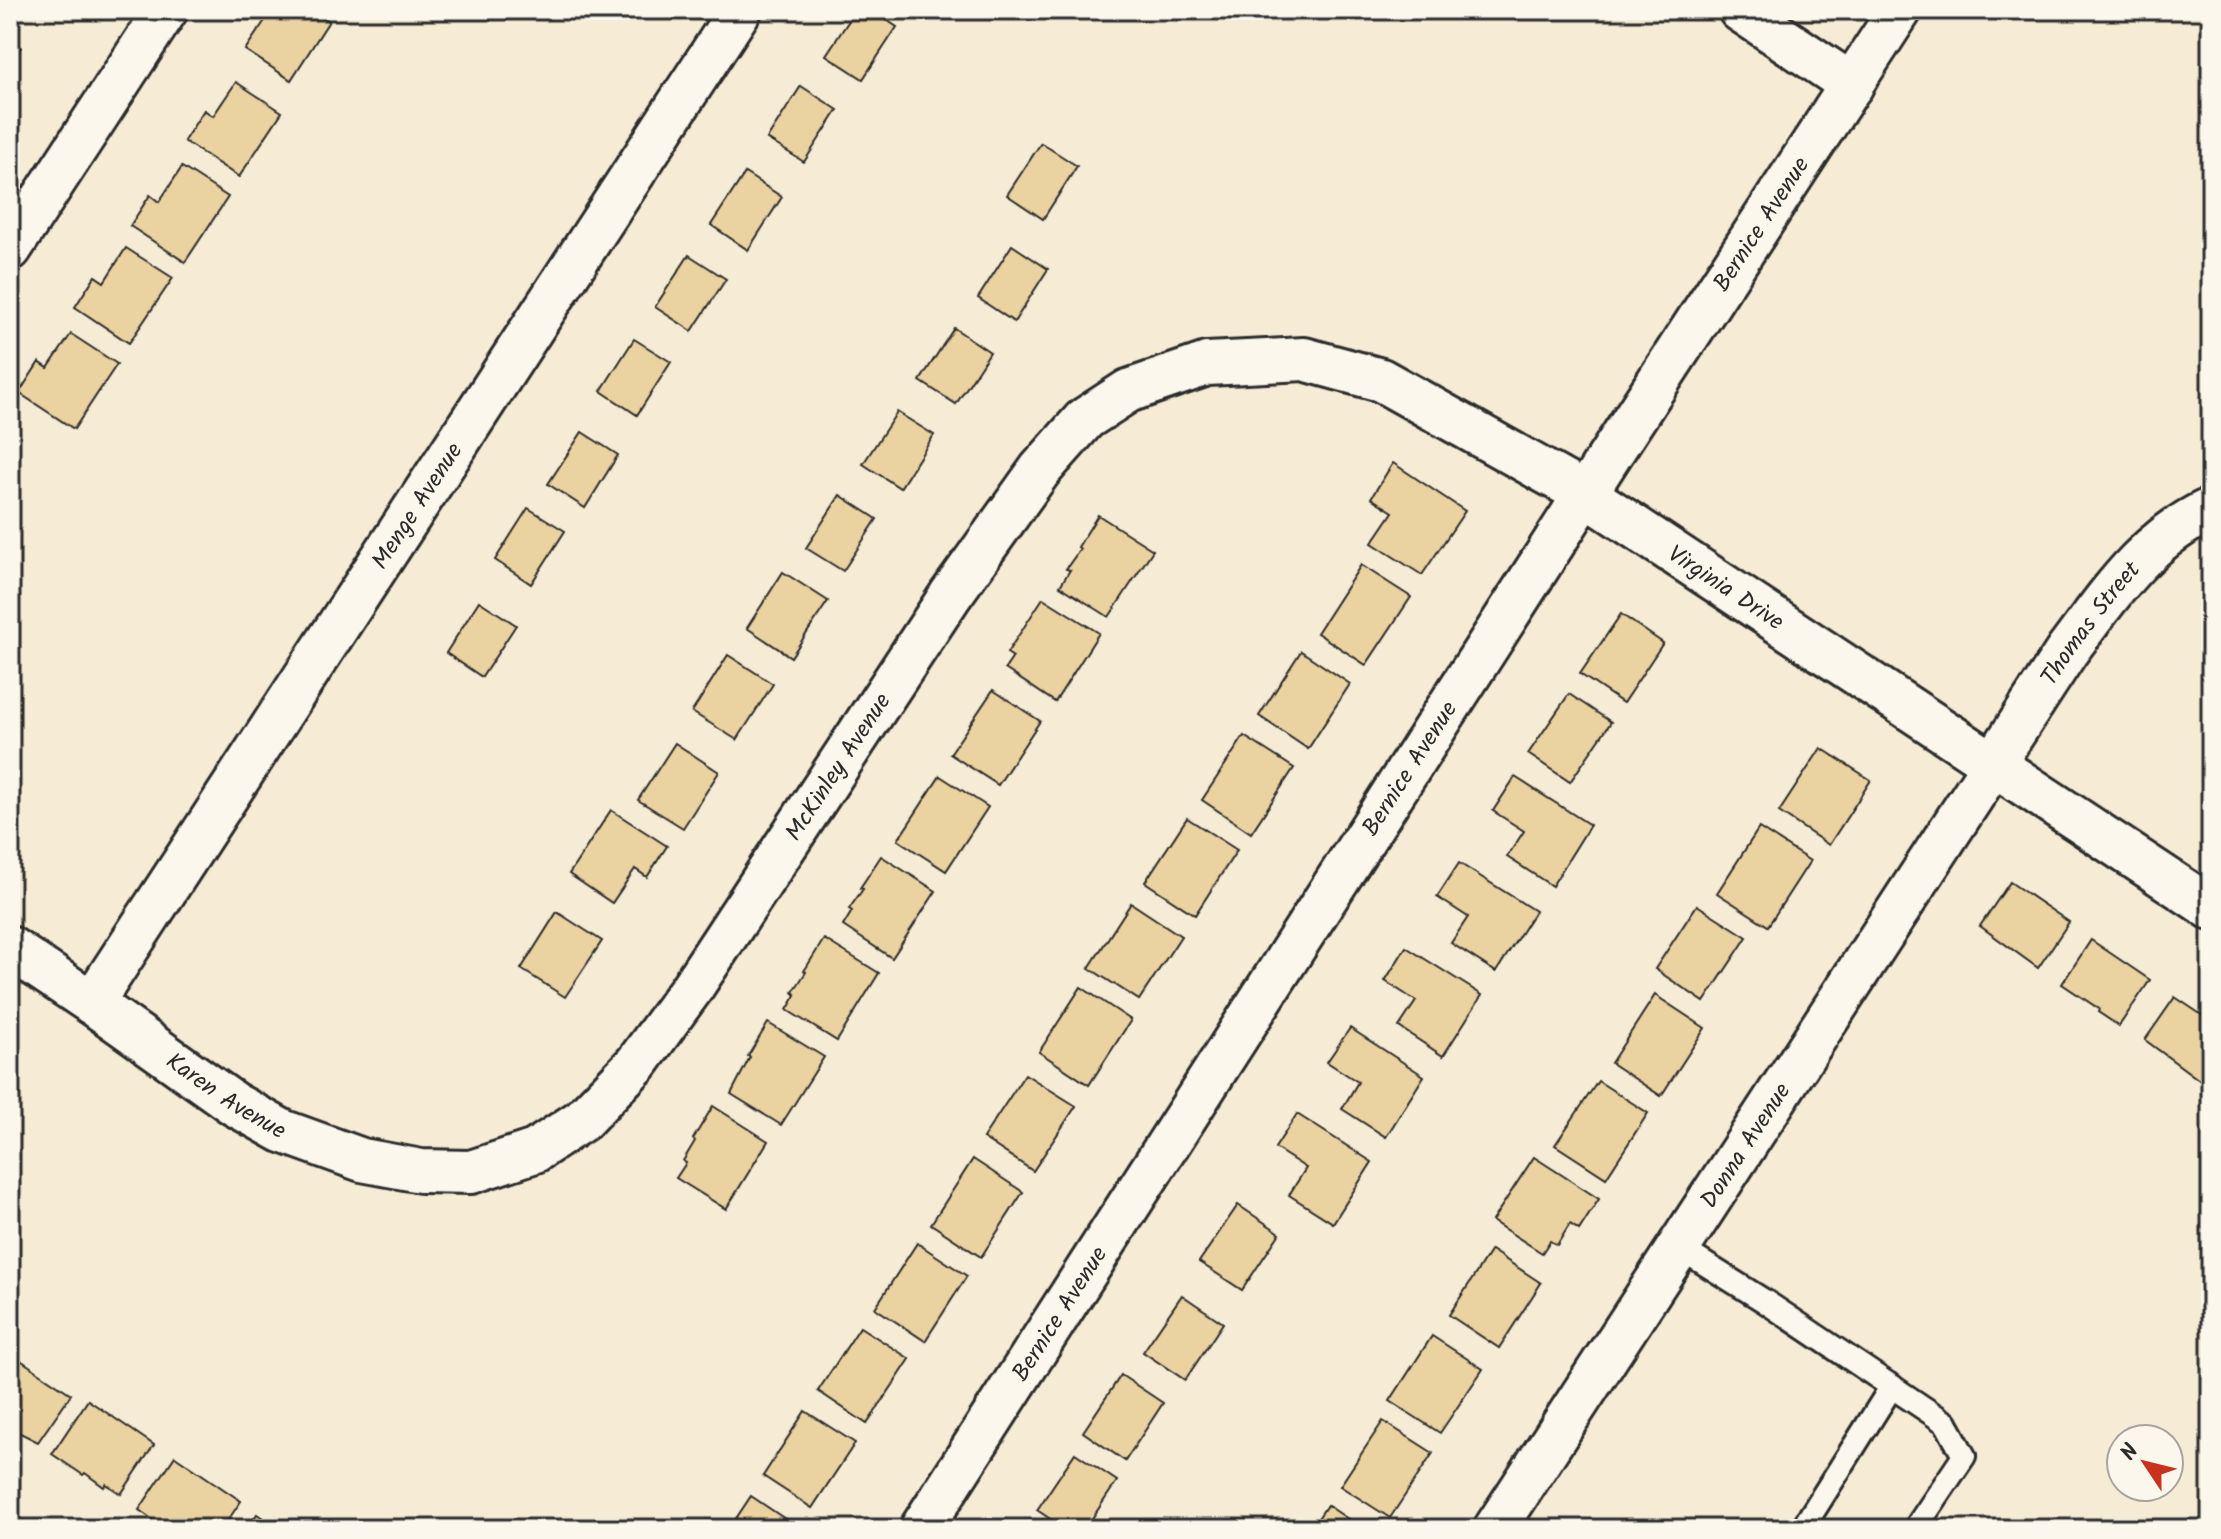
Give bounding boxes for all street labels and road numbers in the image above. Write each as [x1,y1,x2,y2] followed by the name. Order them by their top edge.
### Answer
[1704,149,1821,300] street label: Bernice Avenue
[362,435,474,578] street label: Menge Avenue
[1659,536,1792,642] street label: Virginia Drive
[2031,552,2151,694] street label: Thomas Street
[776,685,902,849] street label: McKinley Avenue
[1352,693,1469,845] street label: Bernice Avenue
[157,1043,293,1151] street label: Karen Avenue
[1691,1075,1802,1217] street label: Donna Avenue
[1002,1239,1119,1390] street label: Bernice Avenue

